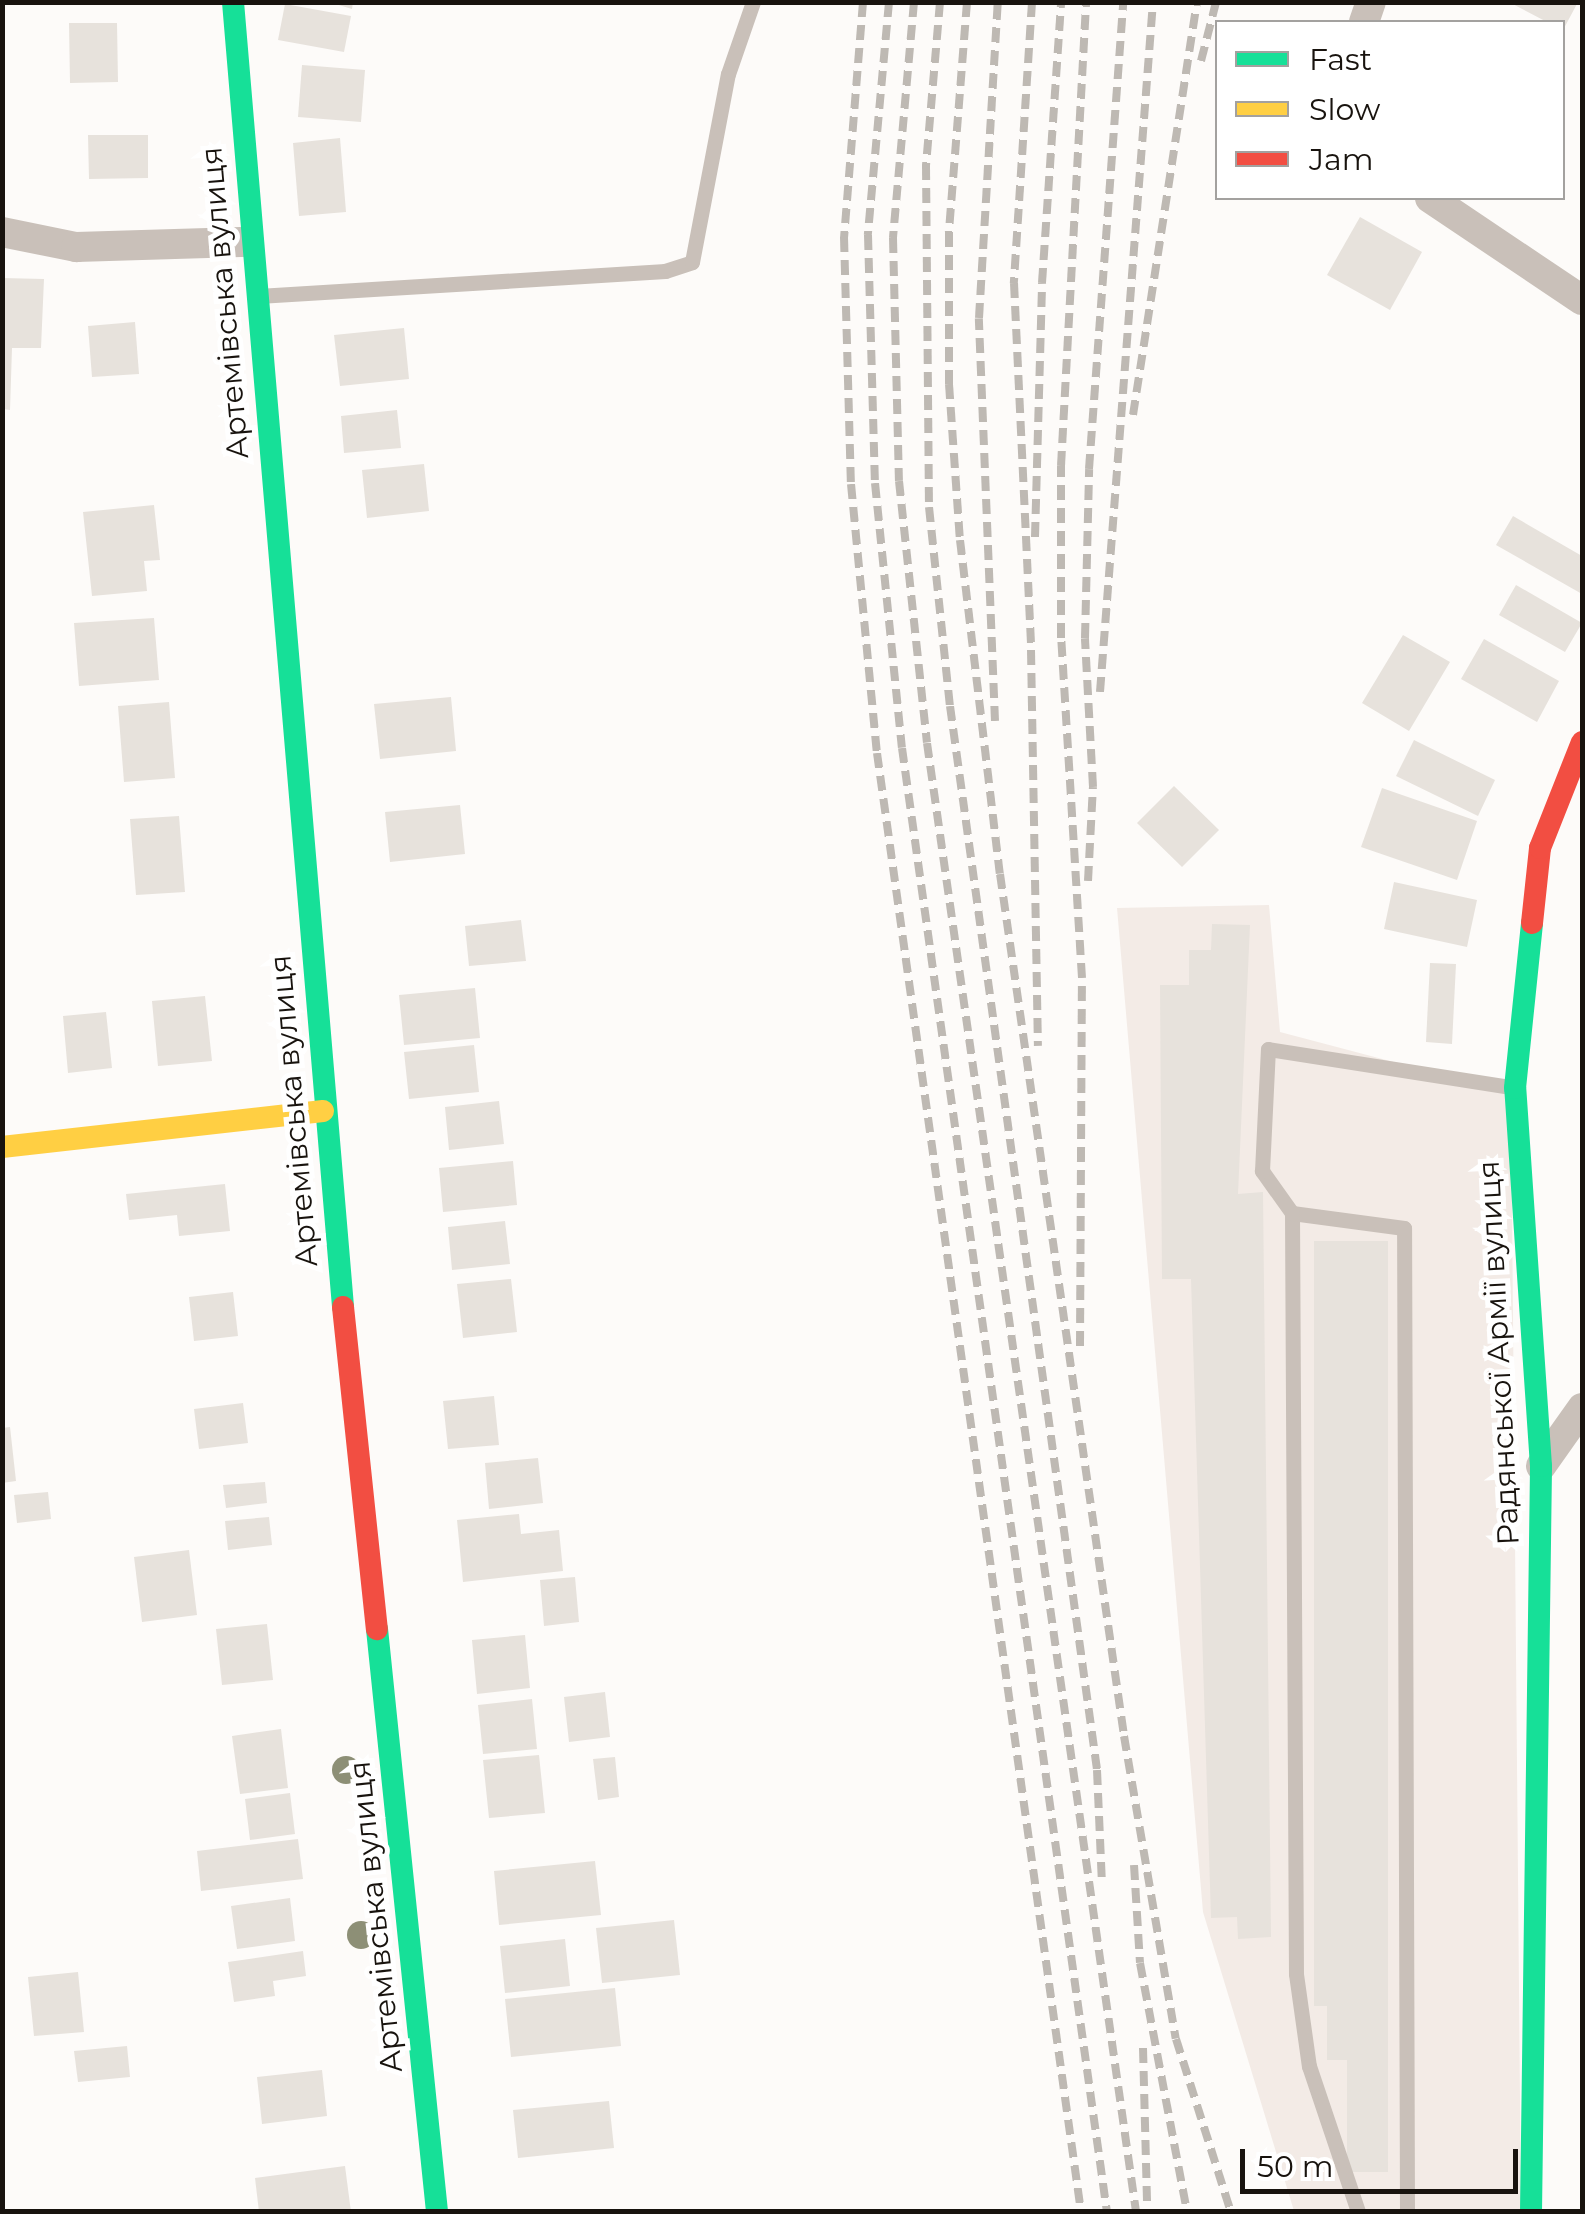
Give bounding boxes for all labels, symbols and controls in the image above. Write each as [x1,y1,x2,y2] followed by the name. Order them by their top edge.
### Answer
[1215,20,1565,200] legend
[1309,41,1372,78] text: Fast
[1309,91,1380,128] text: Slow
[1309,141,1374,178] text: Jam
[193,145,257,461] street label: Артемівська вулиця
[262,953,326,1269] street label: Артемівська вулиця
[1471,1160,1527,1546] street label: Радянської Армії вулиця
[342,1759,410,2075] street label: Артемівська вулиця
[1245,2129,1522,2191] scale bar
[1257,2148,1334,2185] text: 50 m

